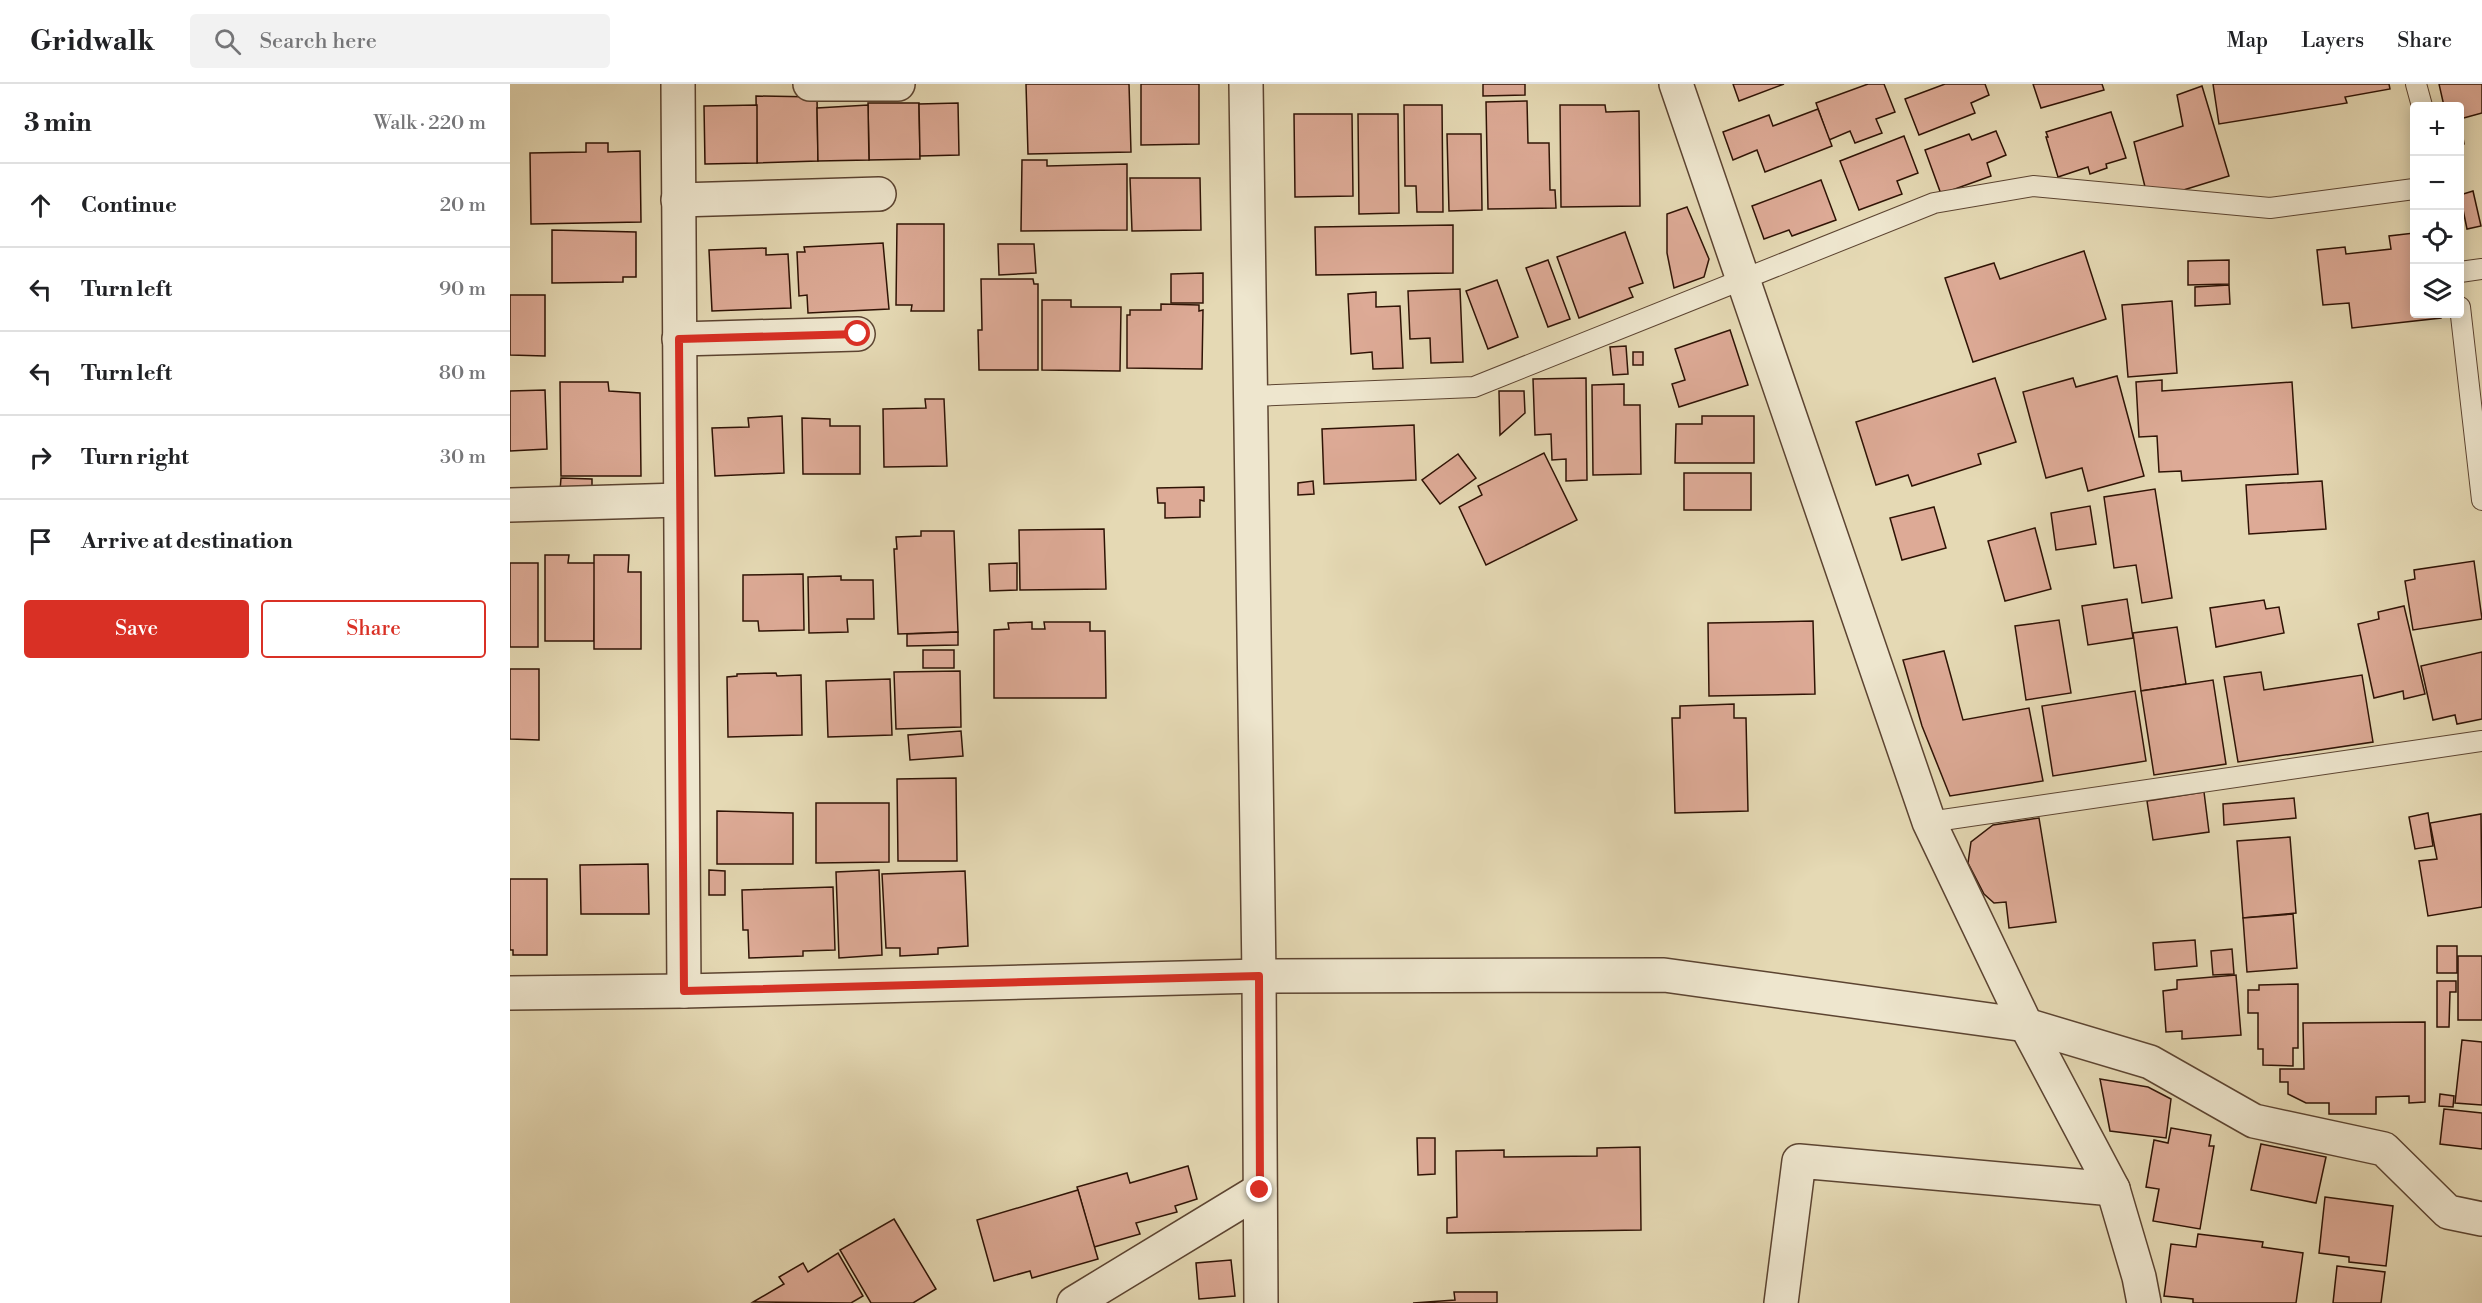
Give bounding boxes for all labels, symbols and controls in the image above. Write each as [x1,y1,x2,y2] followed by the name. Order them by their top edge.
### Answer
[190,14,610,68] search box
[30,24,154,59] text: Gridwalk
[211,25,244,58] icon: search
[259,28,377,55] text: Search here
[2227,28,2268,54] text: Map
[2301,28,2364,54] text: Layers
[2397,28,2452,54] text: Share
[2410,102,2464,318] map controls
[2410,102,2464,156] button: +
[24,107,92,139] text: 3 min
[373,111,486,136] text: Walk · 220 m
[2410,156,2464,210] button: −
[24,189,57,222] icon: ahead
[81,192,177,219] text: Continue
[440,193,486,218] text: 20 m
[2410,210,2464,264] button: locate
[2410,264,2464,318] button: layers
[24,273,57,306] icon: left
[81,276,172,303] text: Turn left
[439,277,486,302] text: 90 m
[844,320,870,346] route start
[24,357,57,390] icon: left
[81,360,172,387] text: Turn left
[439,361,486,386] text: 80 m
[24,441,57,474] icon: right
[81,444,189,471] text: Turn right
[440,445,486,470] text: 30 m
[24,525,57,558] icon: arrive
[81,528,293,555] text: Arrive at destination
[24,600,249,658] button: Save
[261,600,486,658] button: Share
[1246,1176,1272,1202] route end

